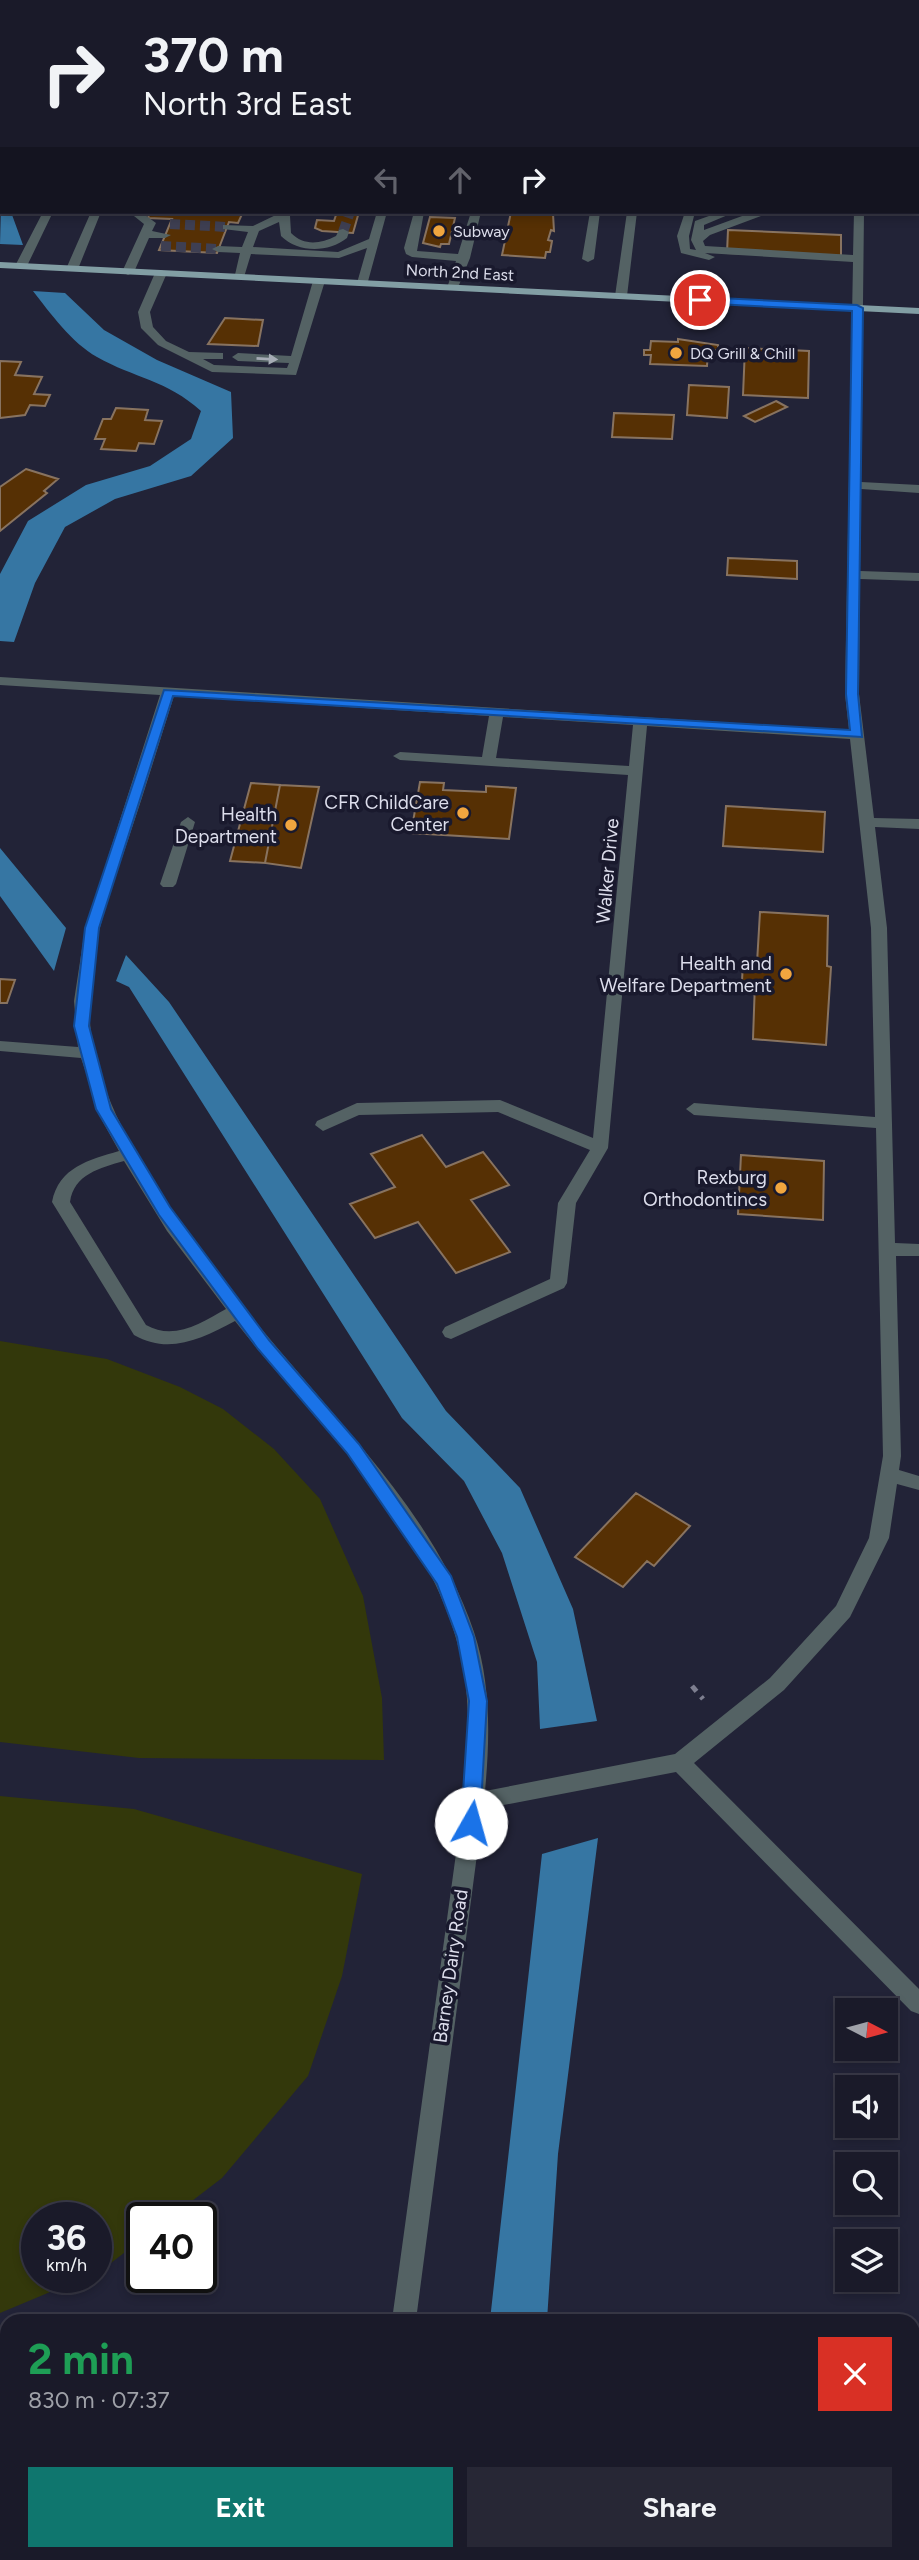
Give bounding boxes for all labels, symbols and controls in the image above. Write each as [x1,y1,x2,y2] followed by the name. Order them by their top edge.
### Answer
[143,25,284,84] text: 370 m
[28,28,119,119] icon: right
[143,85,352,123] text: North 3rd East
[368,161,406,199] icon: left
[441,161,479,199] icon: ahead
[514,161,552,199] icon: right
[453,222,510,241] place label: Subway
[431,223,447,239] marker: Subway
[405,260,515,285] street label: North 2nd East
[670,270,730,330] pin
[681,281,719,319] icon: arrive
[690,344,795,363] place label: DQ Grill & Chill
[668,345,684,361] marker: DQ Grill & Chill
[256,353,278,364] one-way arrow
[324,791,450,836] place label: CFR ChildCare Center
[175,803,277,848] place label: Health Department
[455,805,471,821] marker: CFR ChildCare Center
[283,817,299,833] marker: Health Department
[591,817,624,925] street label: Walker Drive
[600,952,772,997] place label: Health and Welfare Department
[778,966,794,982] marker: Health and Welfare Department
[643,1166,767,1211] place label: Rexburg Orthodontincs
[773,1180,789,1196] marker: Rexburg Orthodontincs
[434,1786,508,1860] position arrow
[428,1888,473,2044] street label: Barney Dairy Road
[835,1998,898,2062] north arrow
[835,1998,898,2292] map controls
[835,2075,898,2138] button: sound
[835,2152,898,2215] button: search
[126,2202,217,2293] speed limit sign: 40
[47,2217,86,2259] text: 36
[835,2229,898,2292] button: layers
[46,2254,87,2276] text: km/h
[28,2334,134,2385] text: 2 min
[818,2337,892,2411] button: close
[28,2386,170,2414] text: 830 m · 07:37
[28,2467,453,2547] button: Exit
[467,2467,892,2547] button: Share

